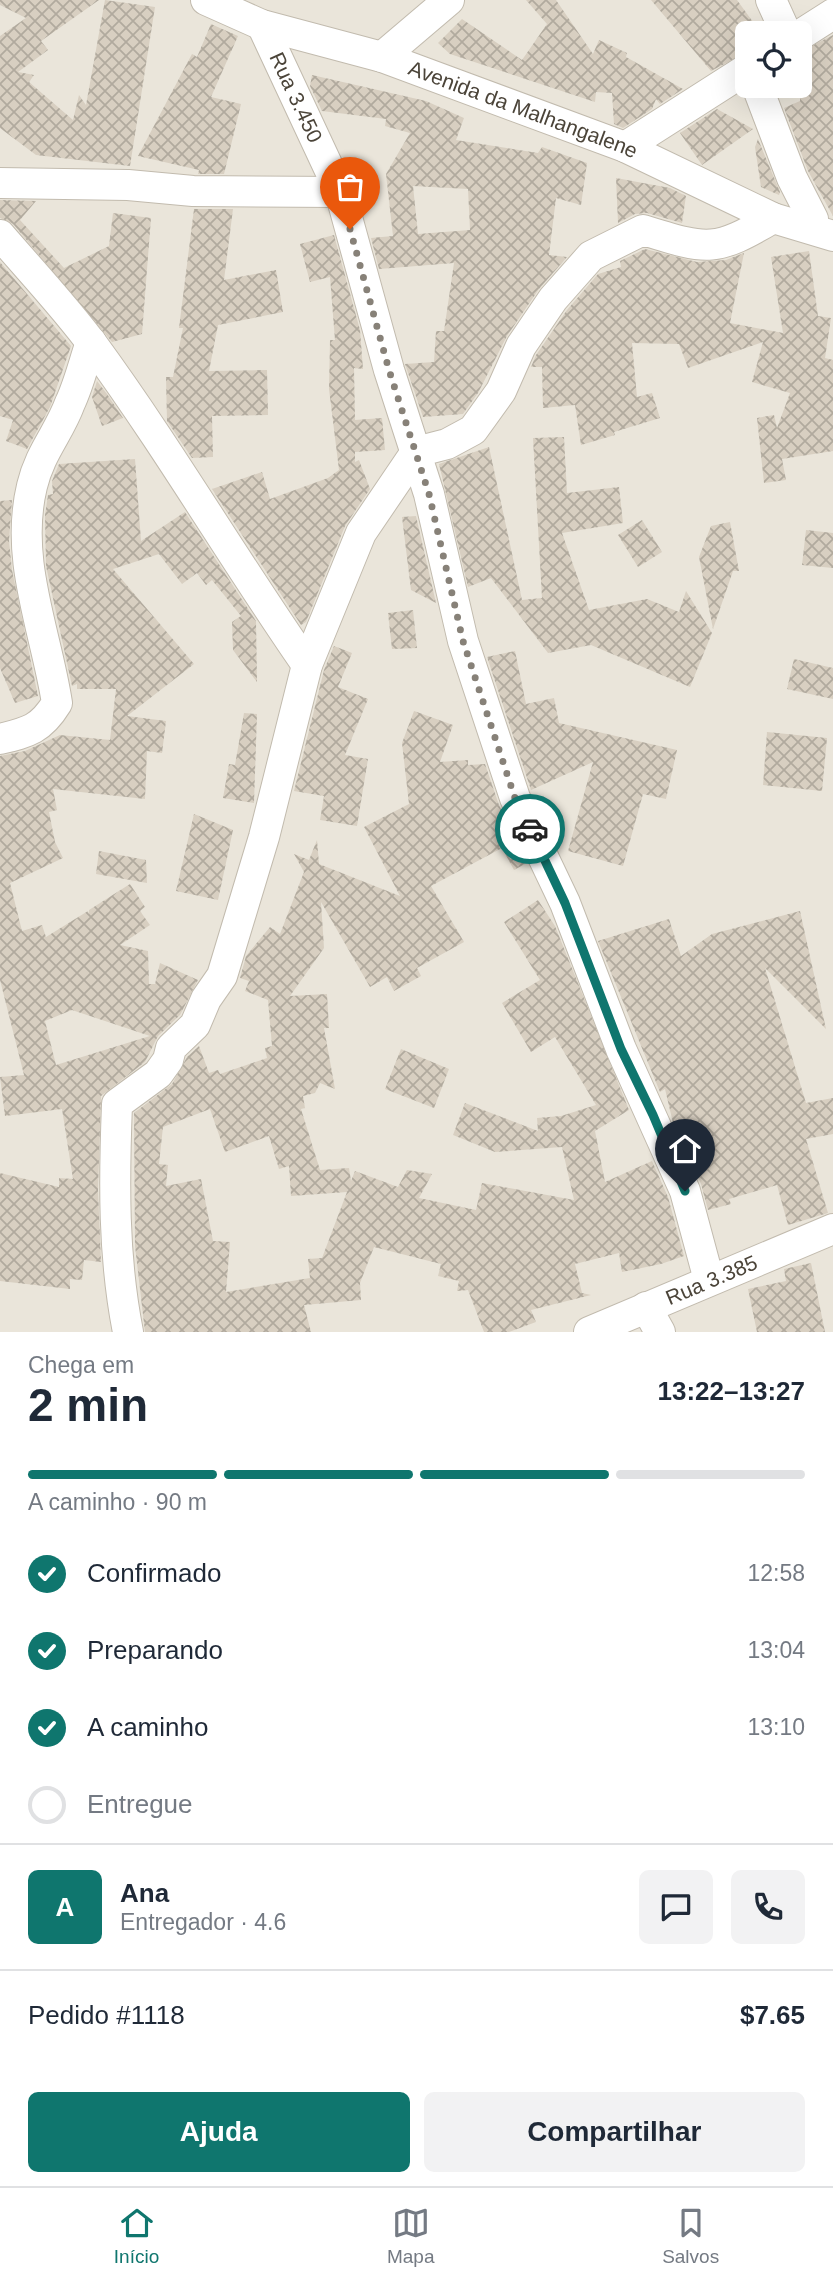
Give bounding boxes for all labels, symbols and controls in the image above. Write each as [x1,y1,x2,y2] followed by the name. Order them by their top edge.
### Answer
[735,21,812,98] map controls
[735,21,812,98] button: locate
[265,48,327,146] street label: Rua 3.450
[406,56,642,162] street label: Avenida da Malhangalene
[320,157,380,229] pin
[331,168,369,206] icon: bag
[495,794,565,864] courier
[511,810,549,848] icon: car
[655,1119,715,1191] pin
[666,1130,704,1168] icon: home
[662,1250,760,1309] street label: Rua 3.385
[28,1352,134,1378] text: Chega em
[658,1376,805,1406] text: 13:22–13:27
[28,1379,148,1431] text: 2 min
[28,1489,207,1515] text: A caminho · 90 m
[28,1555,66,1593] icon: check
[87,1558,221,1588] text: Confirmado
[747,1560,805,1586] text: 12:58
[28,1632,66,1670] icon: check
[87,1635,223,1665] text: Preparando
[747,1637,805,1663] text: 13:04
[28,1709,66,1747] icon: check
[87,1712,208,1742] text: A caminho
[747,1714,805,1740] text: 13:10
[87,1789,193,1819] text: Entregue
[639,1870,713,1944] button: chat
[731,1870,805,1944] button: phone
[120,1878,169,1908] text: Ana
[56,1892,74,1922] text: A
[120,1909,286,1935] text: Entregador · 4.6
[28,2000,185,2030] text: Pedido #1118
[740,2000,805,2030] text: $7.65
[28,2092,410,2172] button: Ajuda
[424,2092,805,2172] button: Compartilhar
[114,2204,159,2268] tab: Início
[387,2204,434,2268] tab: Mapa
[662,2204,719,2268] tab: Salvos

